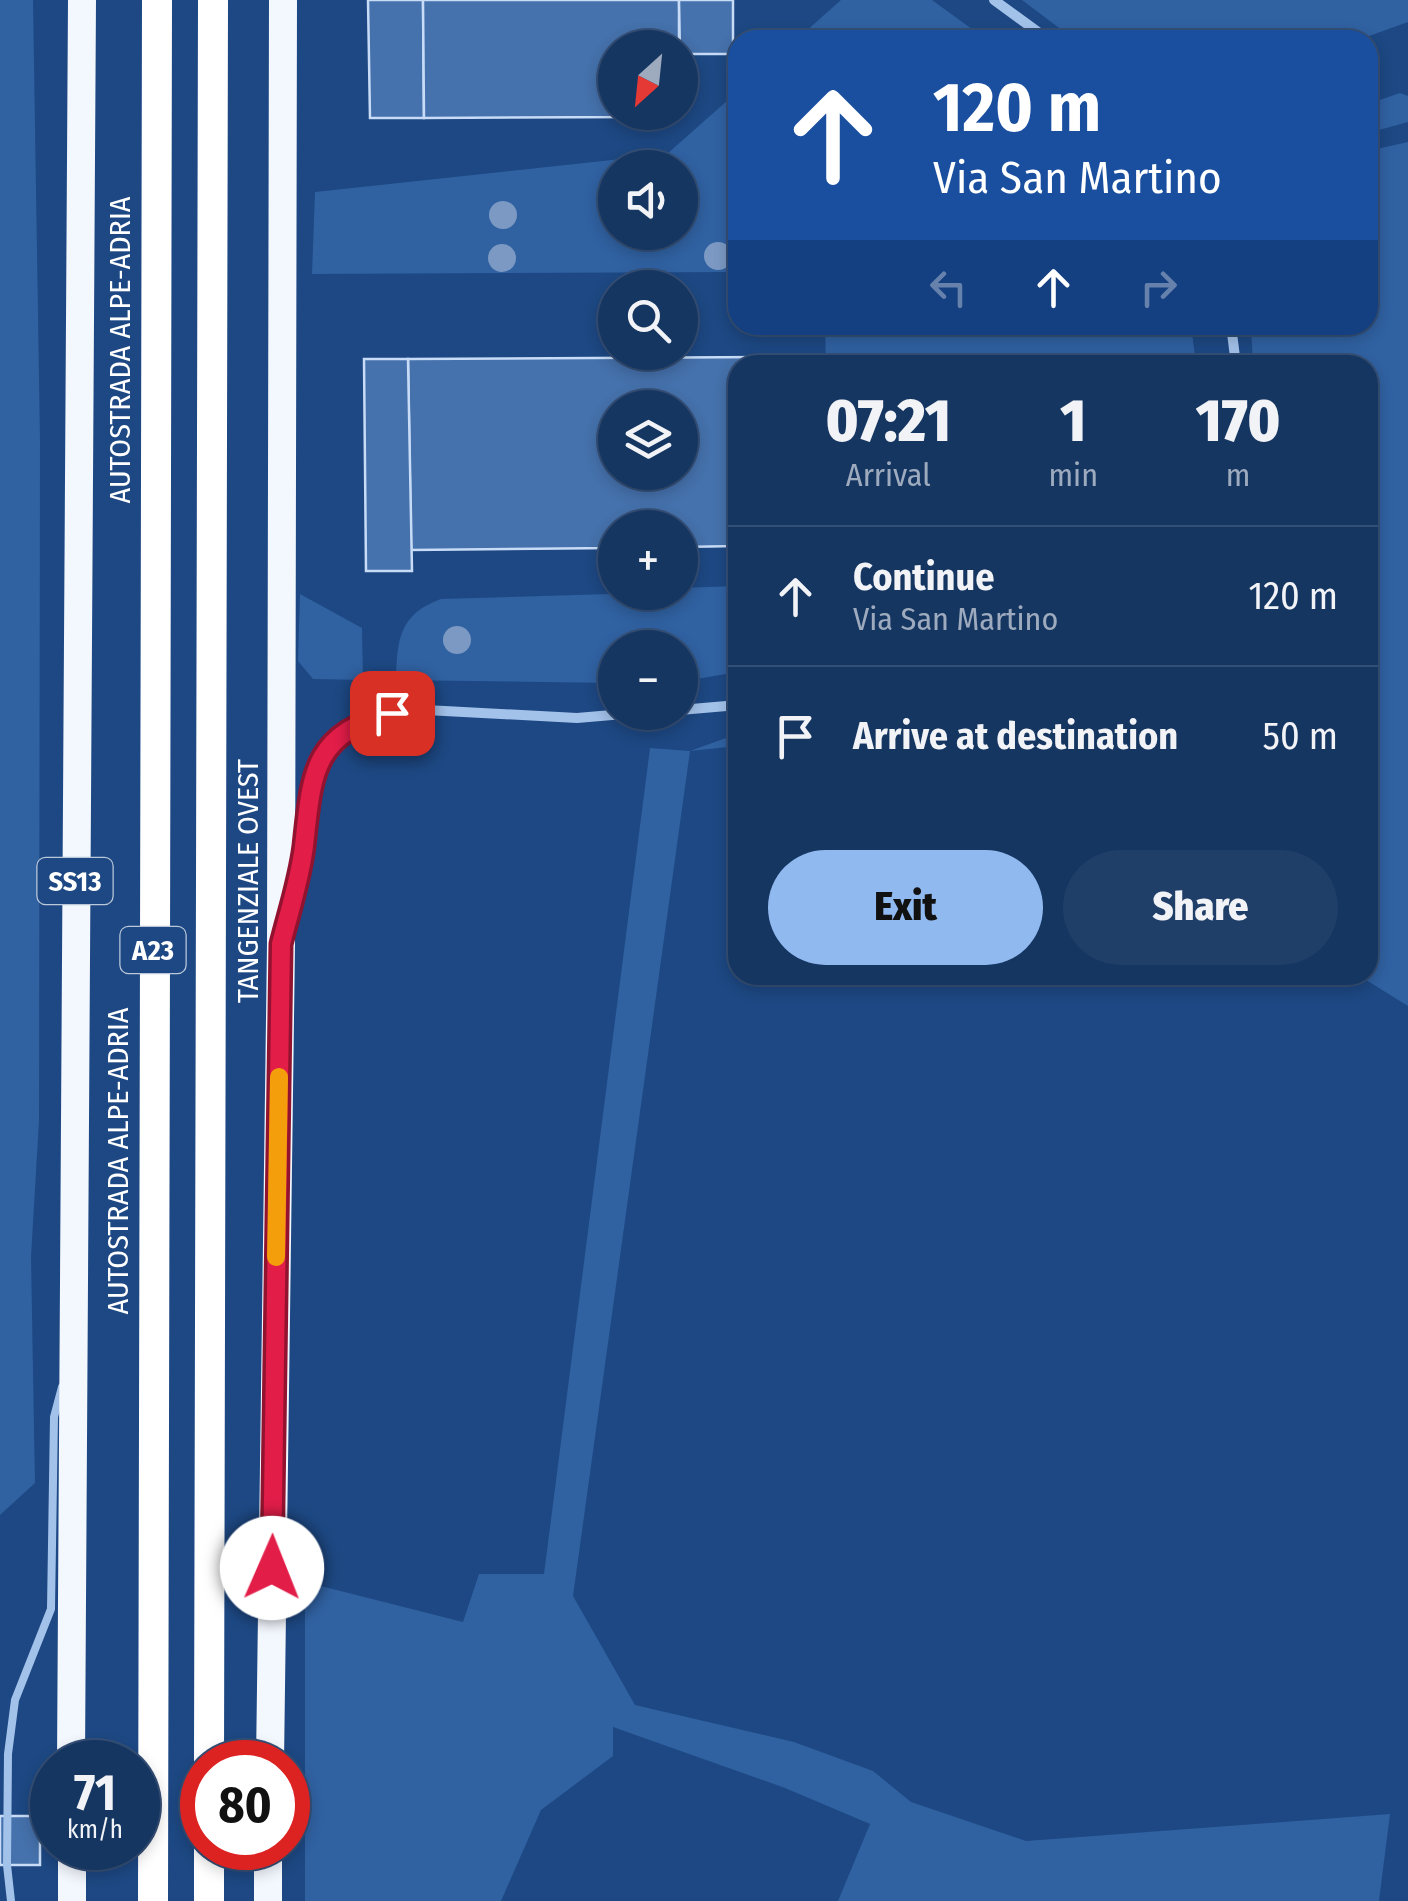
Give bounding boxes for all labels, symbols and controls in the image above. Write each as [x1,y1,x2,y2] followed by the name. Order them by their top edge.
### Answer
[598,30,698,130] north arrow
[598,30,698,730] map controls
[933,66,1101,150] text: 120 m
[768,70,898,200] icon: ahead
[598,150,698,250] button: sound
[933,151,1222,205] text: Via San Martino
[102,196,138,504] street label: AUTOSTRADA ALPE-ADRIA
[921,260,976,315] icon: left
[1026,260,1081,315] icon: ahead
[1131,260,1186,315] icon: right
[598,270,698,370] button: search
[826,385,951,457] text: 07:21
[1060,385,1086,457] text: 1
[1196,385,1280,457] text: 170
[598,390,698,490] button: layers
[846,456,931,494] text: Arrival
[1049,456,1098,494] text: min
[1226,456,1250,494] text: m
[598,510,698,610] button: +
[853,554,994,600] text: Continue
[768,569,823,624] icon: ahead
[1248,573,1338,619] text: 120 m
[853,600,1058,638] text: Via San Martino
[598,630,698,730] button: −
[350,671,435,756] pin
[365,686,420,741] icon: arrive
[768,709,823,764] icon: arrive
[853,713,1178,759] text: Arrive at destination
[1263,713,1338,759] text: 50 m
[230,759,266,1003] street label: TANGENZIALE OVEST
[768,850,1043,965] button: Exit
[1063,850,1338,965] button: Share
[38,858,112,904] road number: SS13
[120,927,186,973] road number: A23
[100,1007,136,1315] street label: AUTOSTRADA ALPE-ADRIA
[220,1516,324,1620] position arrow
[180,1740,310,1870] speed limit sign: 80
[74,1763,116,1823] text: 71
[67,1815,123,1845] text: km/h

